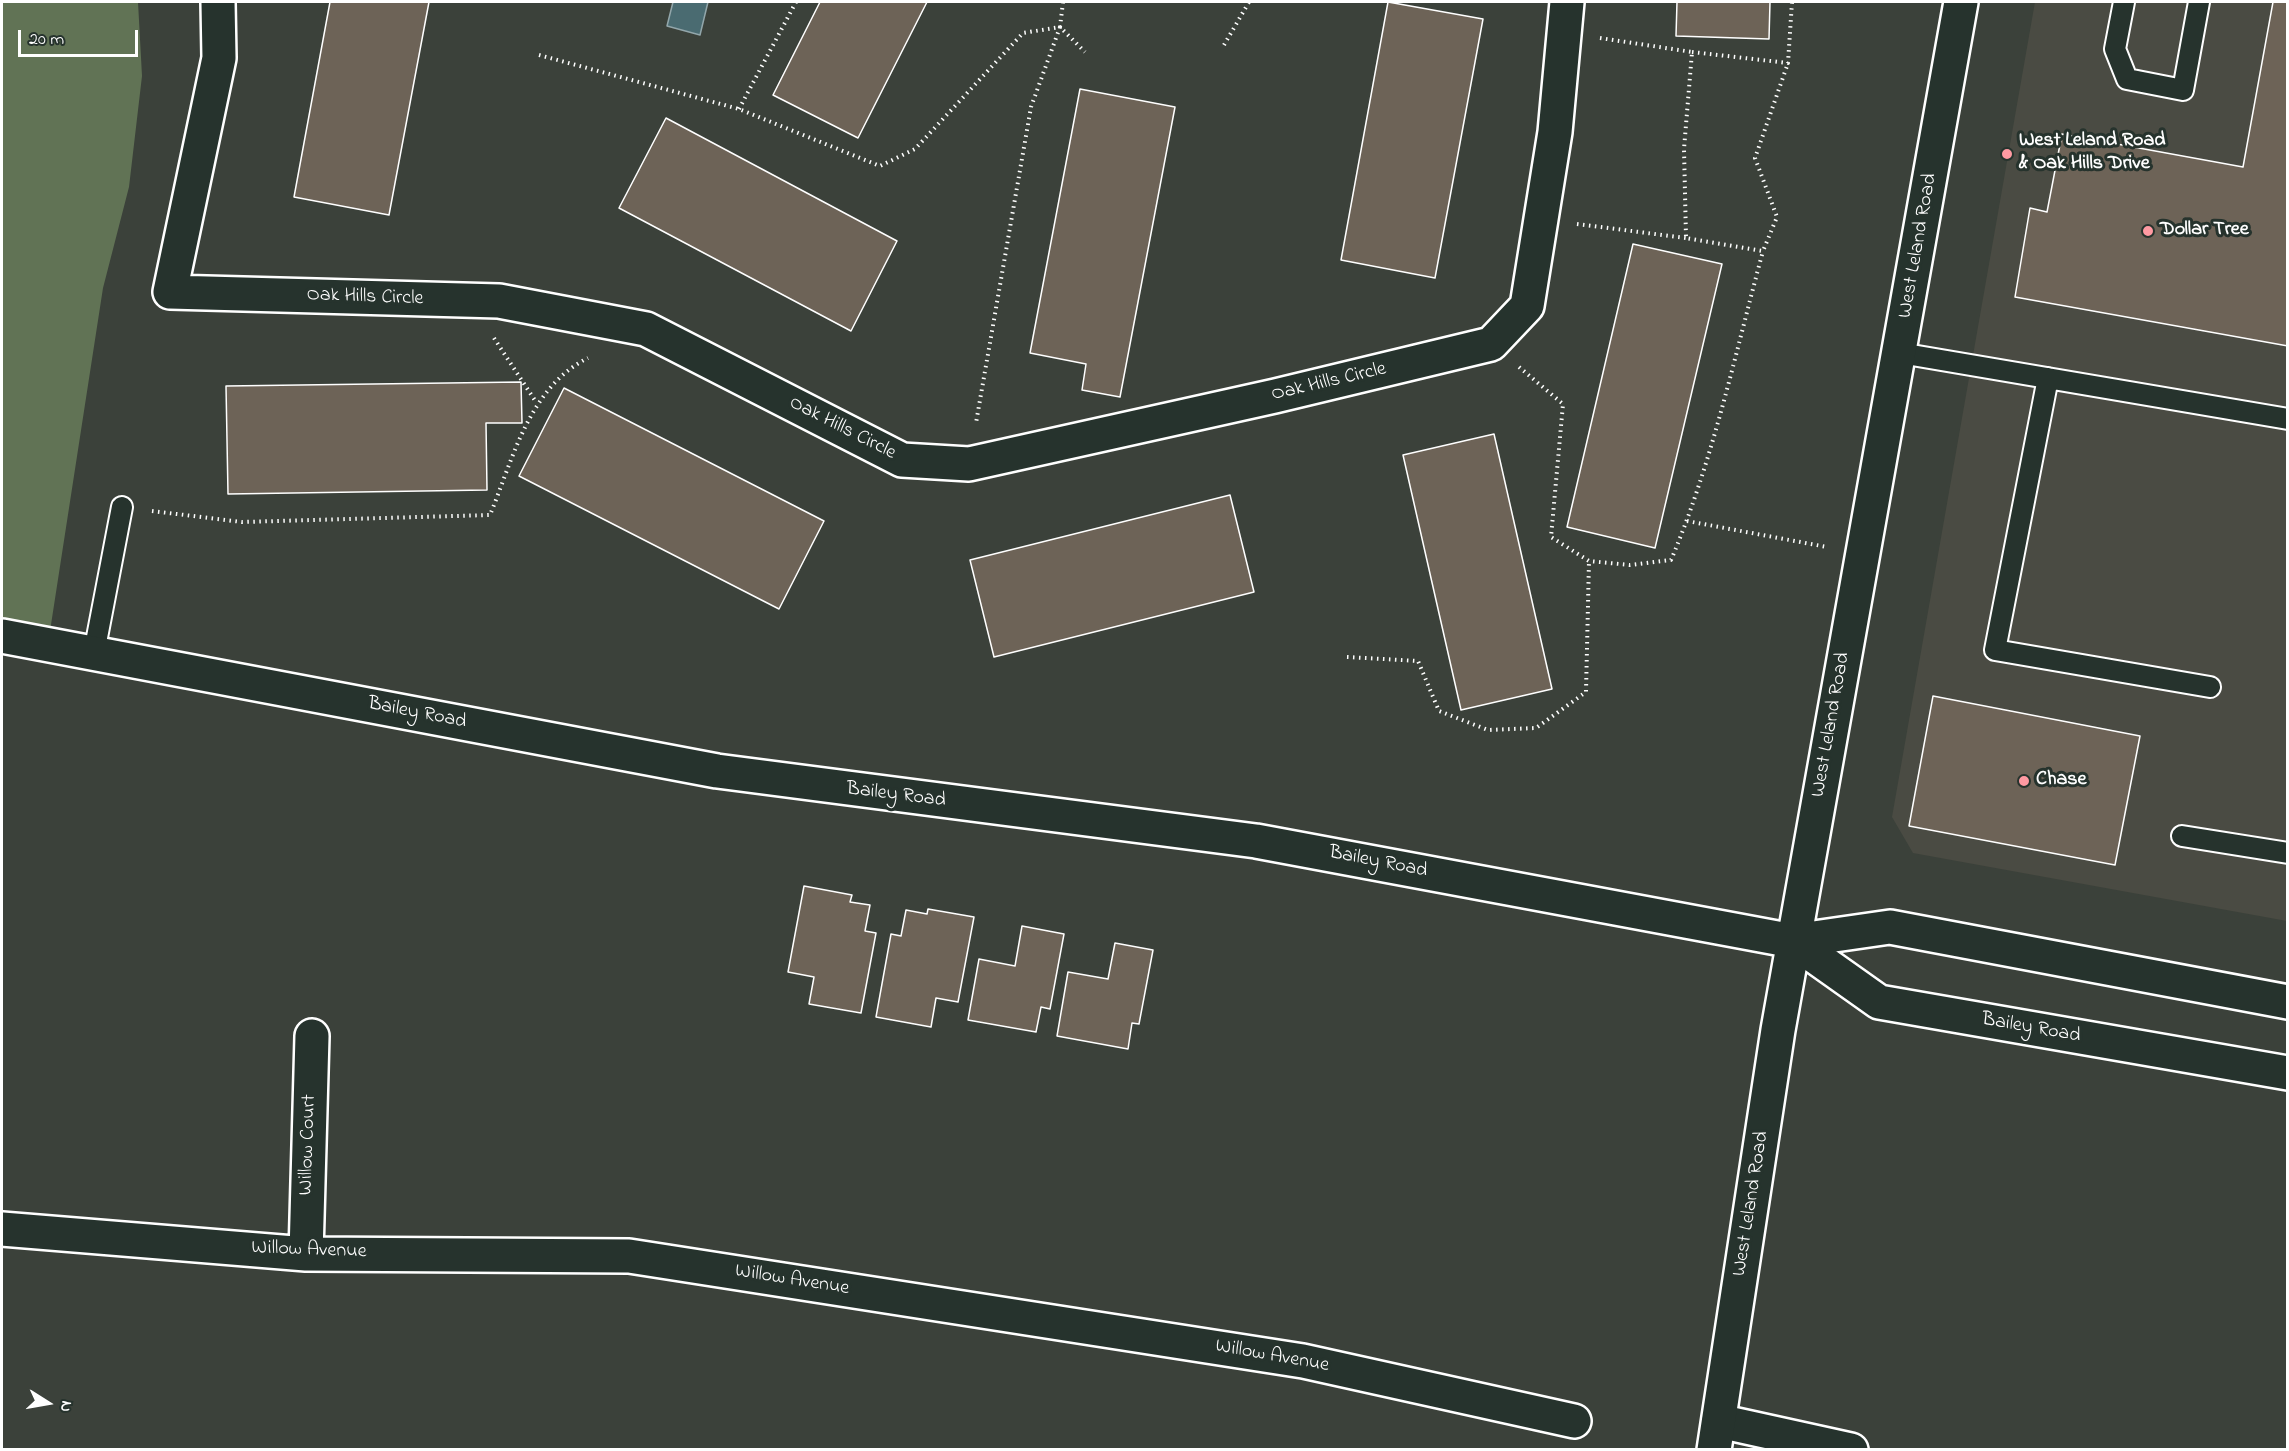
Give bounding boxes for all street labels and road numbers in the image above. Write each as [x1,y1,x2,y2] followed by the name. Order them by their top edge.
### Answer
[1894,172,1944,320] street label: West Leland Road
[306,284,424,312] street label: Oak Hills Circle
[1269,358,1389,408] street label: Oak Hills Circle
[785,392,899,466] street label: Oak Hills Circle
[1807,651,1857,799] street label: West Leland Road
[366,693,468,735] street label: Bailey Road
[845,778,947,814] street label: Bailey Road
[1327,842,1429,884] street label: Bailey Road
[1980,1009,2082,1049] street label: Bailey Road
[295,1094,323,1196] street label: Willow Court
[1729,1130,1775,1278] street label: West Leland Road
[251,1237,367,1265] street label: Willow Avenue
[733,1260,851,1302] street label: Willow Avenue
[1213,1335,1331,1379] street label: Willow Avenue

